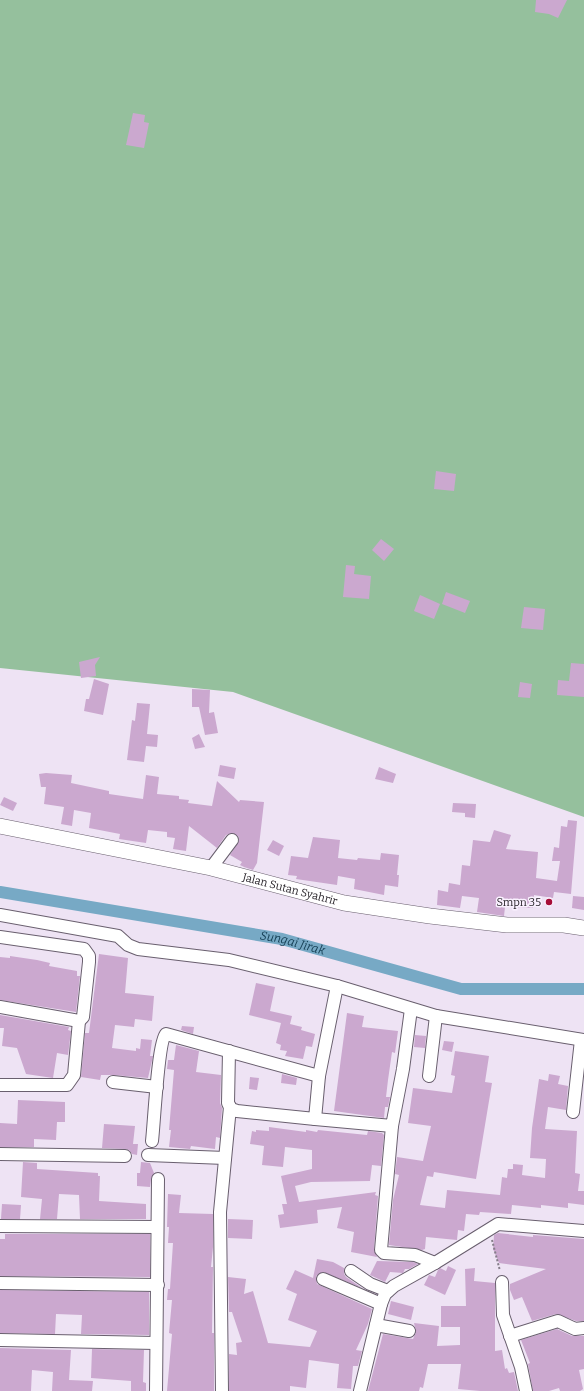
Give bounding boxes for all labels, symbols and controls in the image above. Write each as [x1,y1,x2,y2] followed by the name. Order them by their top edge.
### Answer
[240,870,339,908] street label: Jalan Sutan Syahrir
[496,896,541,909] place label: Smpn 35
[544,897,554,907] marker: Smpn 35
[259,928,327,958] water label: Sungai Jirak

